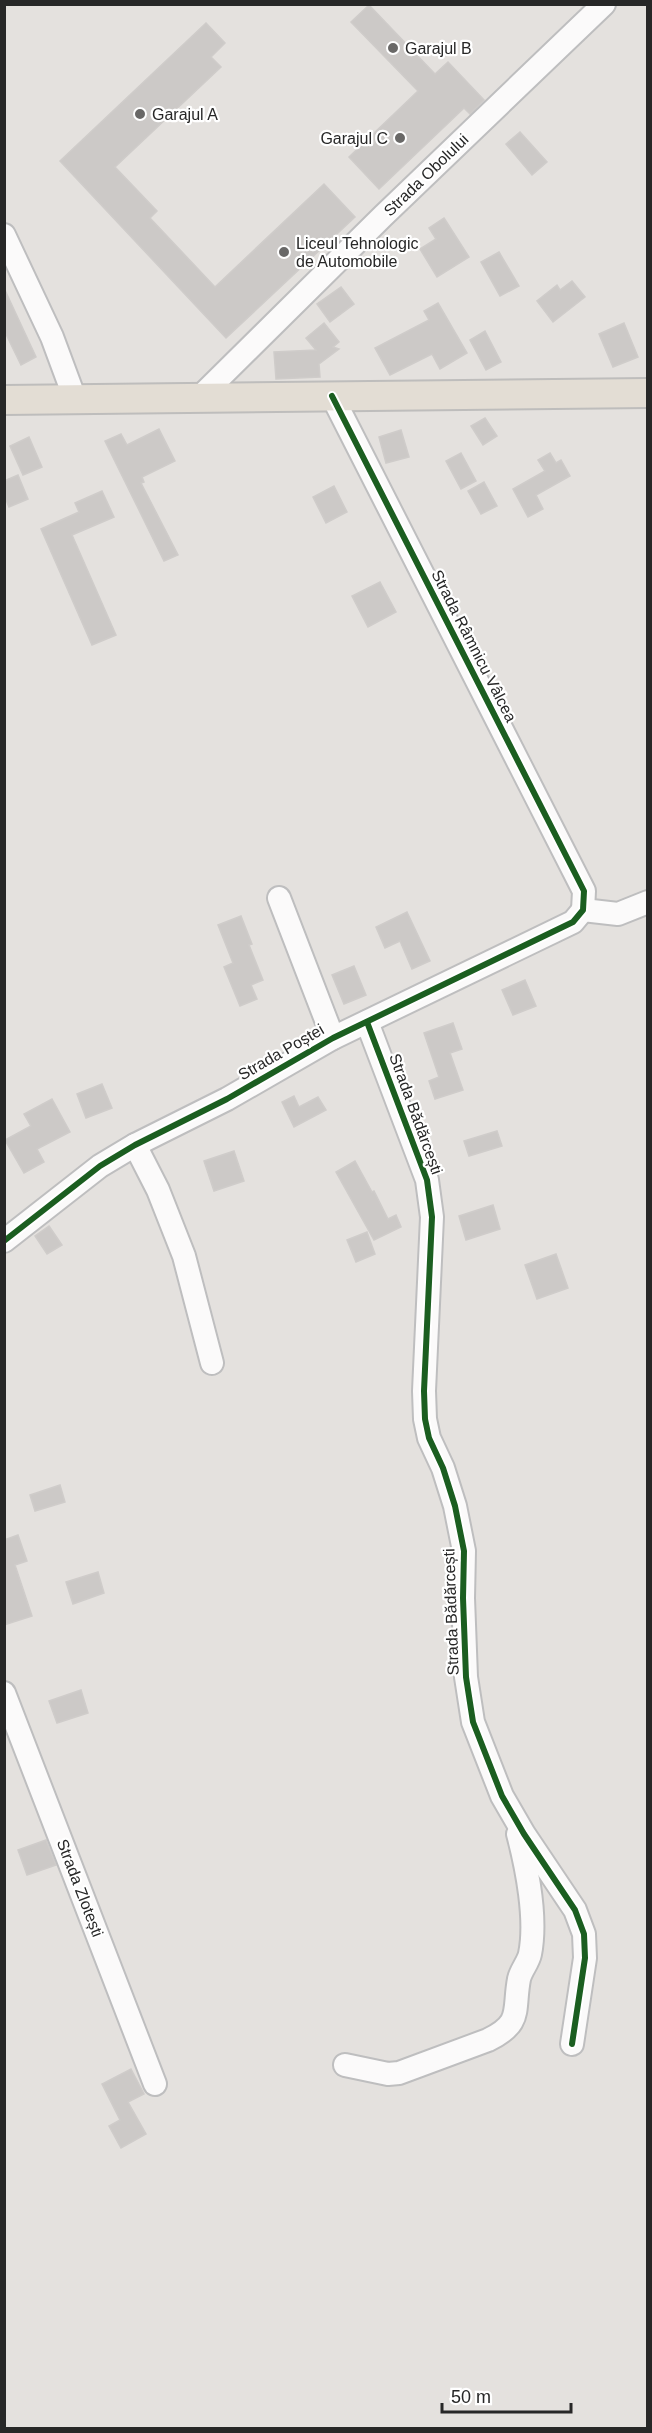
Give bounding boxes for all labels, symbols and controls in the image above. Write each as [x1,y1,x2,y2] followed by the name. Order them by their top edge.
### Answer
[405,40,472,57] place label: Garajul B
[386,41,400,55] marker: Garajul B
[152,106,218,123] place label: Garajul A
[133,107,147,121] marker: Garajul A
[320,130,388,147] place label: Garajul C
[380,131,472,219] street label: Strada Obolului
[393,131,407,145] marker: Garajul C
[296,235,418,270] place label: Liceul Tehnologic de Automobile
[277,245,291,259] marker: Liceul Tehnologic de Automobile
[428,567,520,725] street label: Strada Râmnicu Vâlcea
[235,1021,327,1083] street label: Strada Poștei
[386,1051,446,1177] street label: Strada Bădărcești
[440,1548,462,1676] street label: Strada Bădărcești
[54,1837,106,1939] street label: Strada Zlotești
[442,2376,571,2414] scale bar
[451,2387,491,2407] text: 50 m

